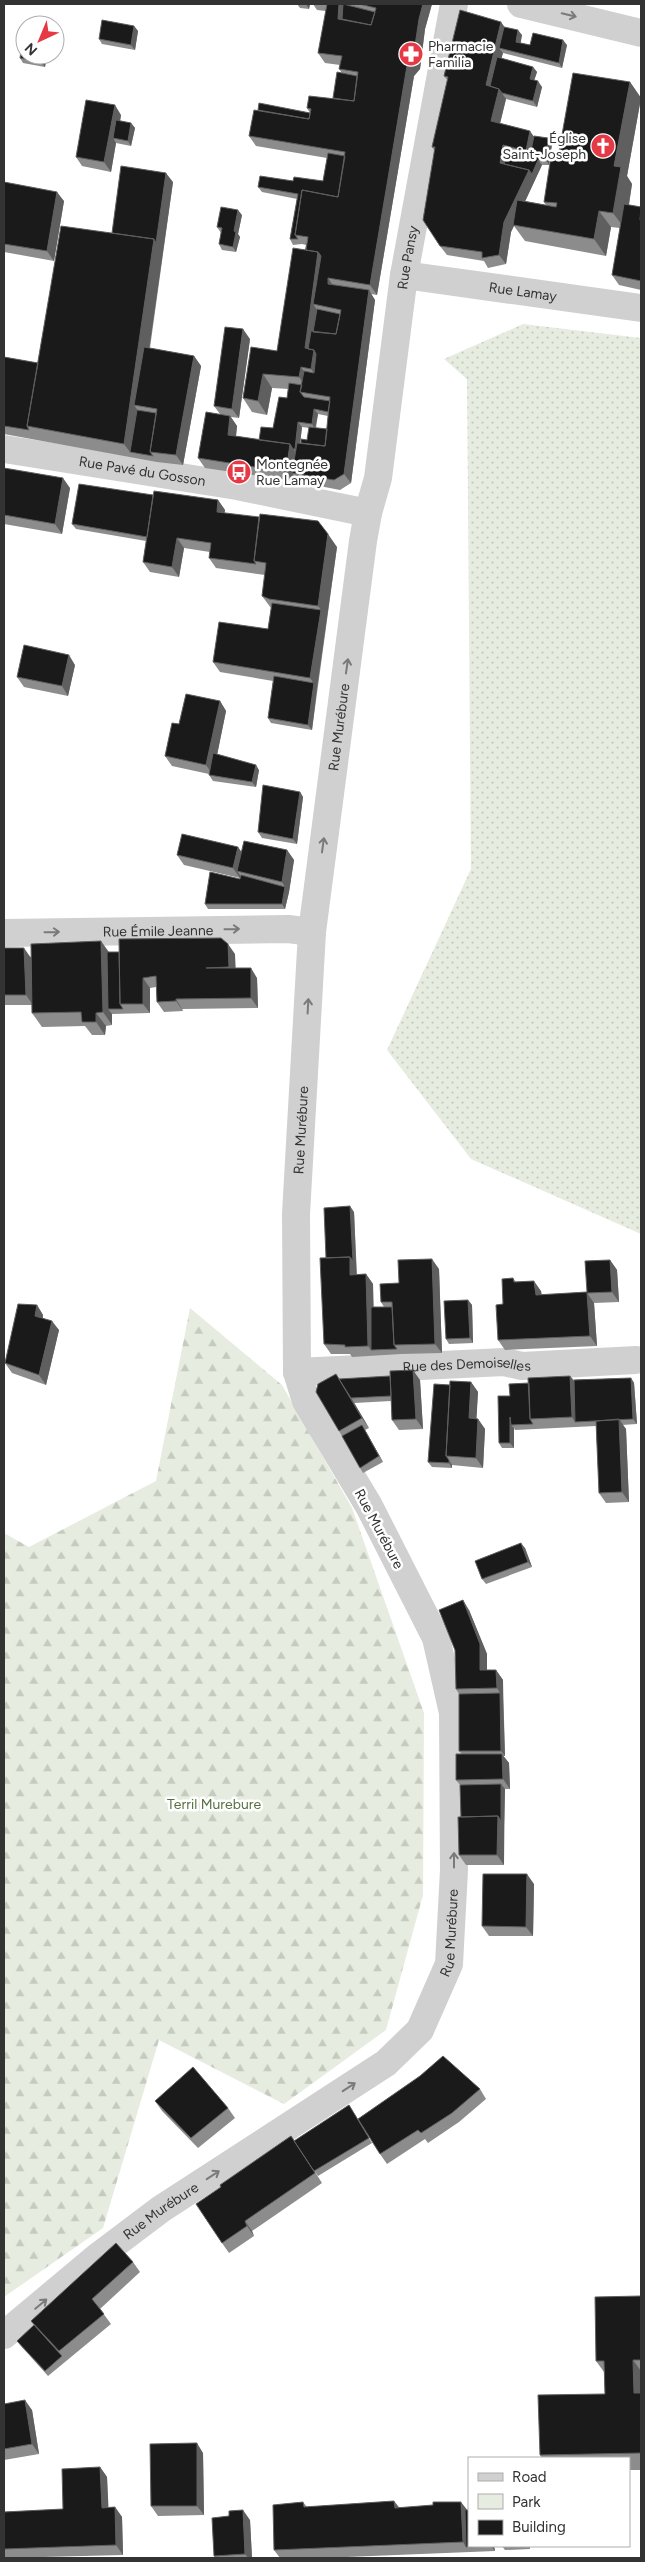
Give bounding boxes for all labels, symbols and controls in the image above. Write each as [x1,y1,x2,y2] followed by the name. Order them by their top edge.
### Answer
[560,11,576,20] one-way arrow
[15,15,65,65] north arrow
[428,38,494,71] place label: Pharmacie Familia
[22,39,41,59] text: N
[398,41,424,67] pharmacy icon: Pharmacie Familia
[502,130,586,163] place label: Église Saint-Joseph
[590,133,616,159] church icon: Église Saint-Joseph
[394,224,422,290] street label: Rue Pansy
[488,278,559,305] street label: Rue Lamay
[78,453,207,489] street label: Rue Pavé du Gosson
[256,456,328,489] place label: Montegnée Rue Lamay
[226,459,252,485] bus stop icon: Montegnée Rue Lamay
[342,659,352,675] one-way arrow
[325,682,353,772] street label: Rue Murébure
[318,837,328,853] one-way arrow
[103,922,214,940] street label: Rue Émile Jeanne
[224,925,240,934] one-way arrow
[44,928,60,937] one-way arrow
[304,999,313,1015] one-way arrow
[290,1085,312,1175] street label: Rue Murébure
[402,1354,531,1375] street label: Rue des Demoiselles
[351,1486,407,1572] street label: Rue Murébure
[167,1796,261,1813] park label: Terril Murebure
[449,1852,459,1868] one-way arrow
[436,1888,461,1979] street label: Rue Murébure
[342,2082,356,2092] one-way arrow
[206,2170,220,2181] one-way arrow
[120,2178,202,2243] street label: Rue Murébure
[35,2299,48,2310] one-way arrow
[468,2457,630,2547] legend
[512,2468,547,2486] text: Road
[512,2493,541,2511] text: Park
[512,2518,566,2536] text: Building

